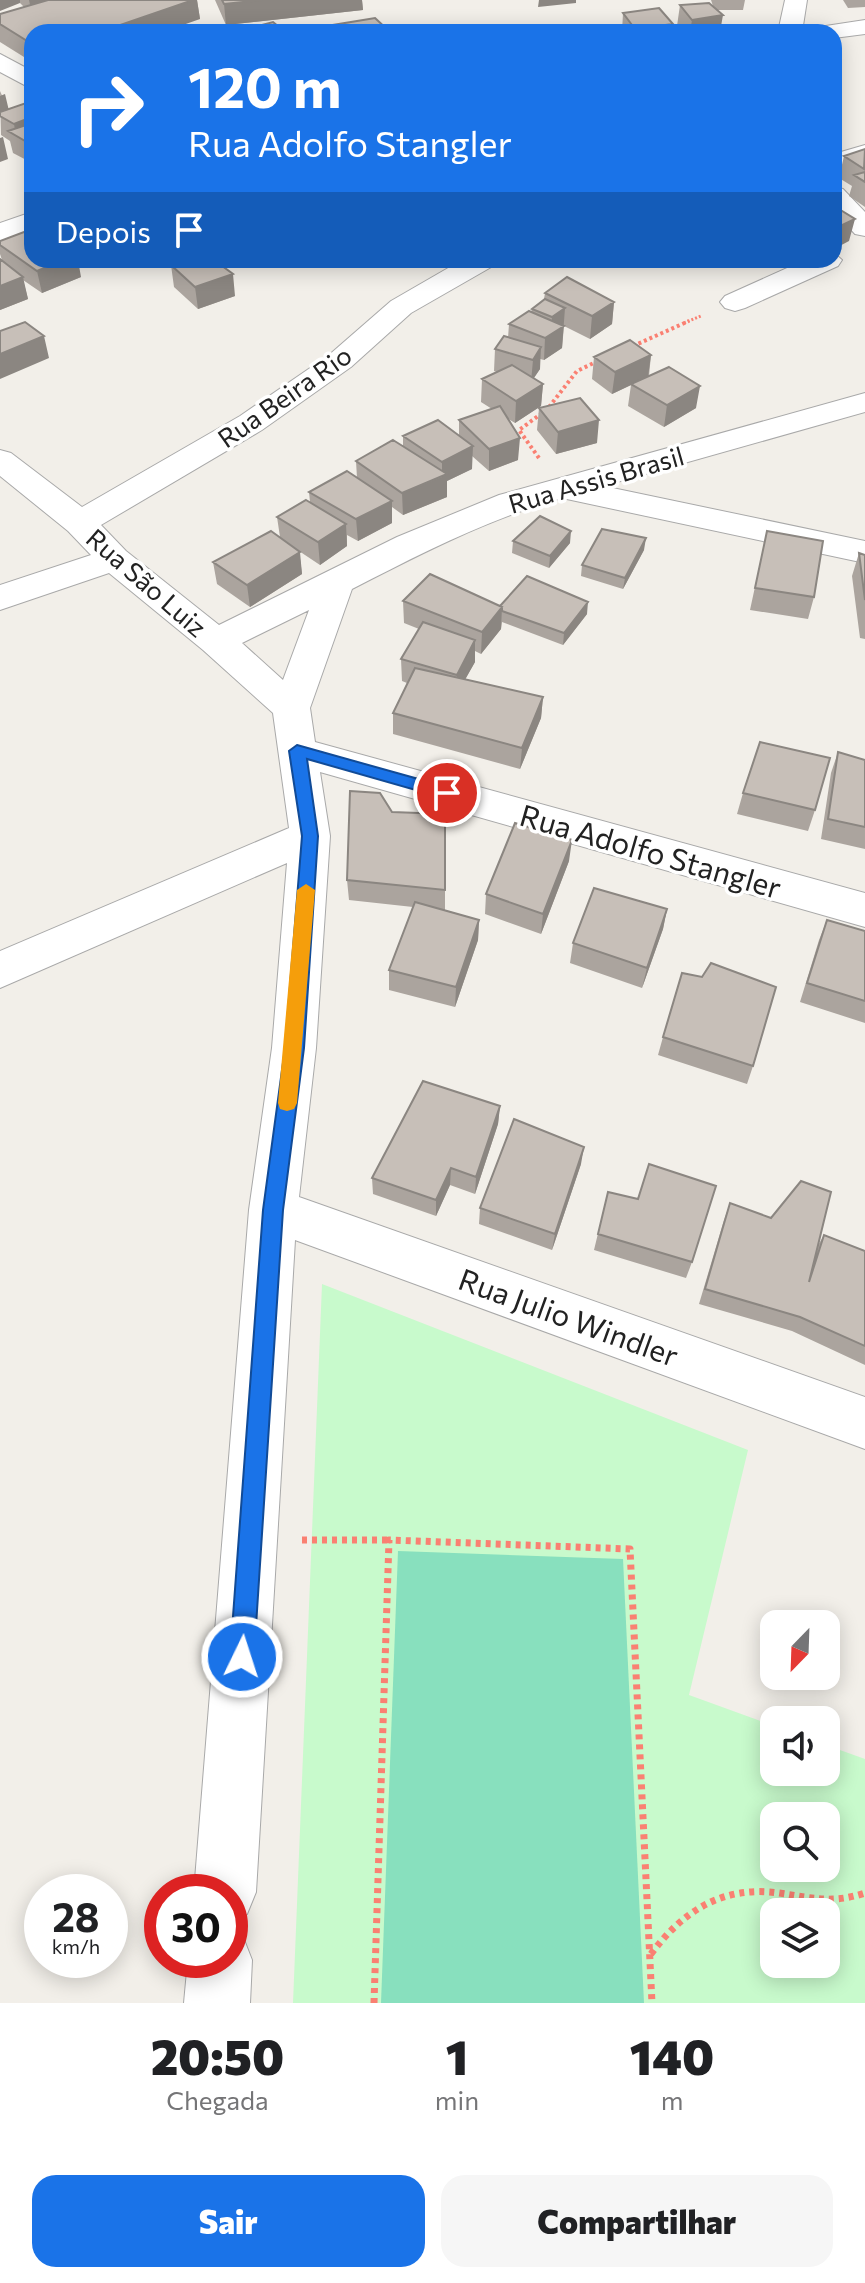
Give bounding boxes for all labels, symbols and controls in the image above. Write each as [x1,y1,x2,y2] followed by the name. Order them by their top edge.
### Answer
[188,51,342,120] text: 120 m
[56,56,160,160] icon: right
[188,120,512,164] text: Rua Adolfo Stangler
[167,208,211,252] icon: arrive
[56,212,151,249] text: Depois
[211,339,357,453] street label: Rua Beira Rio
[505,439,687,519] street label: Rua Assis Brasil
[81,522,213,642] street label: Rua São Luiz
[413,759,481,827] pin
[425,771,469,815] icon: arrive
[516,795,786,905] street label: Rua Adolfo Stangler
[454,1259,684,1373] street label: Rua Julio Windler
[760,1610,840,1690] north arrow
[760,1610,840,1978] map controls
[200,1615,284,1699] position arrow
[760,1706,840,1786] button: sound
[760,1802,840,1882] button: search
[144,1874,248,1978] speed limit sign: 30
[52,1891,100,1940] text: 28
[760,1898,840,1978] button: layers
[52,1934,100,1958] text: km/h
[151,2026,284,2085] text: 20:50
[446,2026,468,2085] text: 1
[630,2026,714,2085] text: 140
[166,2084,269,2115] text: Chegada
[435,2084,479,2115] text: min
[661,2084,683,2115] text: m
[32,2175,425,2267] button: Sair
[441,2175,833,2267] button: Compartilhar

